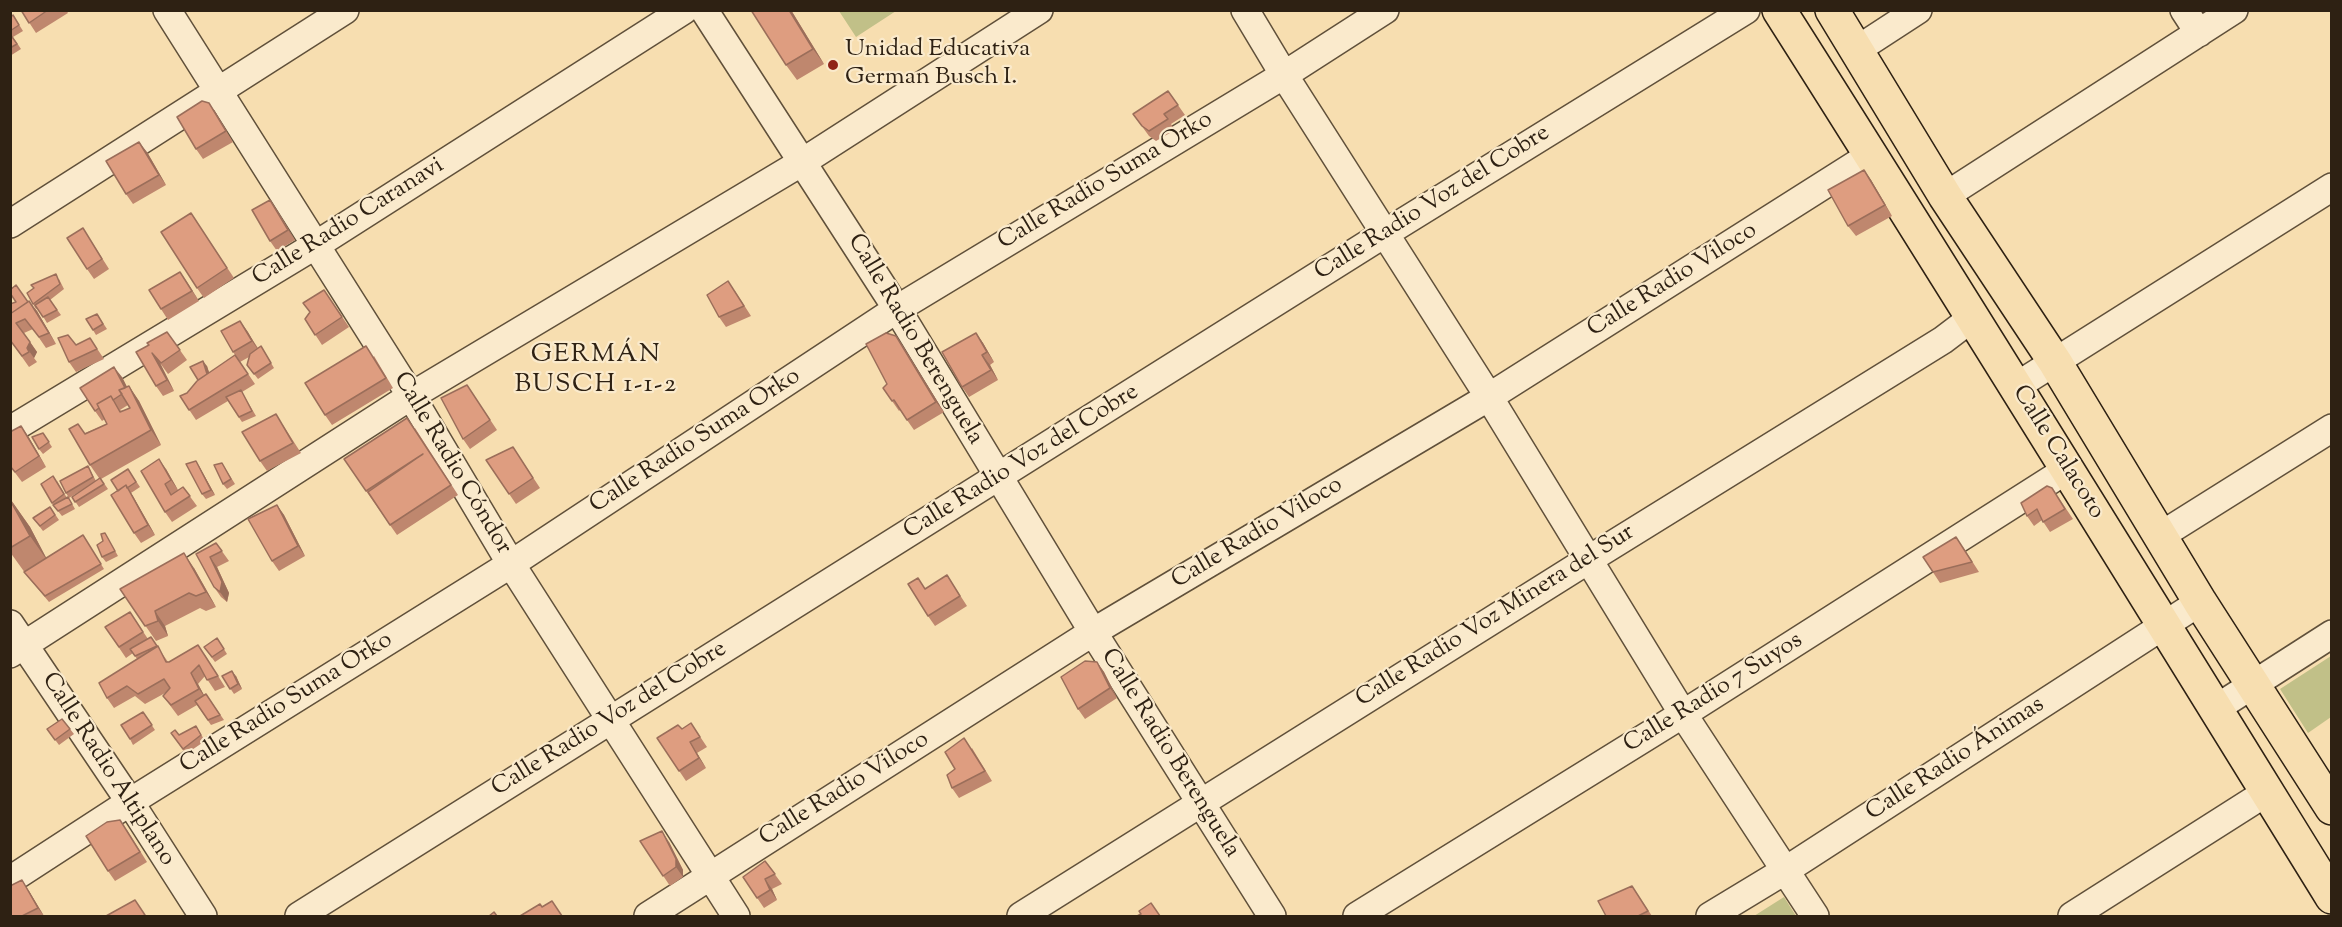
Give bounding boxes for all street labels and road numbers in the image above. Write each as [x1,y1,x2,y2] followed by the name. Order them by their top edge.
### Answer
[993,107,1219,257] street label: Calle Radio Suma Orko
[1310,120,1556,288] street label: Calle Radio Voz del Cobre
[248,152,450,294] street label: Calle Radio Caranavi
[1583,217,1763,345] street label: Calle Radio Viloco
[840,229,988,451] street label: Calle Radio Berenguela
[585,363,807,521] street label: Calle Radio Suma Orko
[385,368,517,560] street label: Calle Radio Cóndor
[899,379,1145,547] street label: Calle Radio Voz del Cobre
[2004,381,2110,525] street label: Calle Calacoto
[1167,472,1349,596] street label: Calle Radio Viloco
[1351,519,1641,715] street label: Calle Radio Voz Minera del Sur
[175,627,399,781] street label: Calle Radio Suma Orko
[1619,627,1809,761] street label: Calle Radio 7 Suyos
[487,636,733,804] street label: Calle Radio Voz del Cobre
[1093,644,1245,864] street label: Calle Radio Berenguela
[34,668,180,872] street label: Calle Radio Altiplano
[1861,692,2051,828] street label: Calle Radio Ánimas
[755,726,935,854] street label: Calle Radio Viloco

